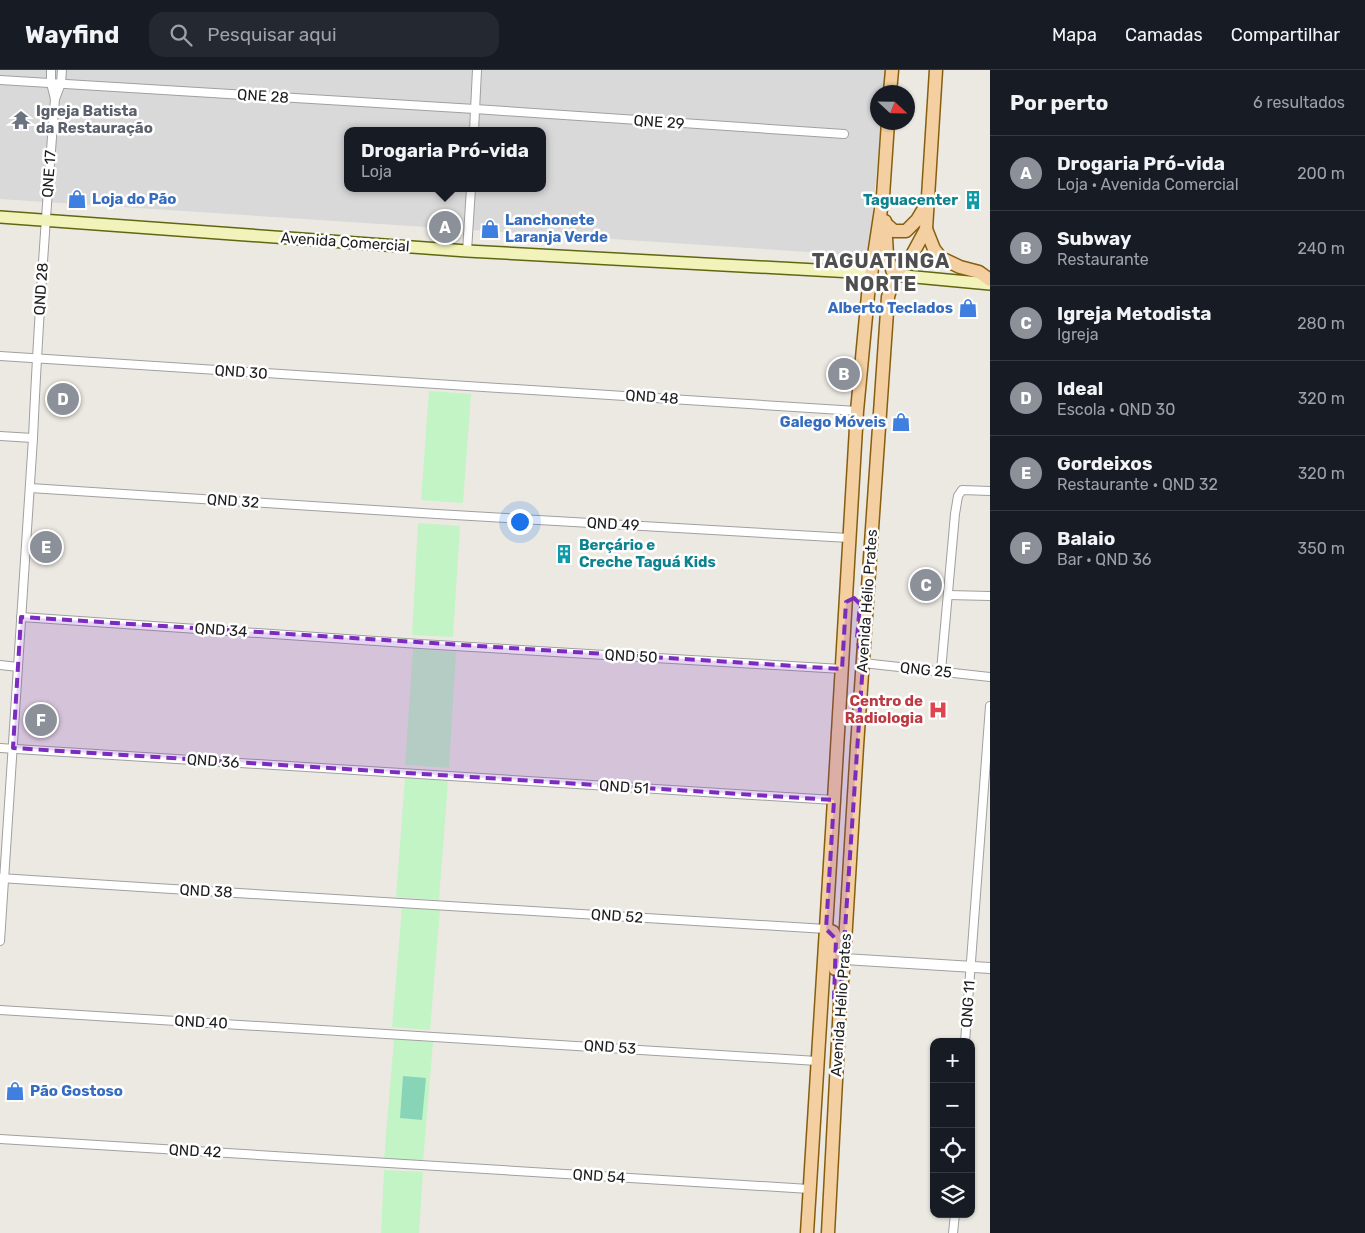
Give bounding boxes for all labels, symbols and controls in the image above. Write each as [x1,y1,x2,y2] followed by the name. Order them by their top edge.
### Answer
[149,12,499,57] search box
[25,21,119,49] text: Wayfind
[167,21,195,49] icon: search
[207,23,337,46] text: Pesquisar aqui
[1052,24,1097,46] text: Mapa
[1125,24,1203,46] text: Camadas
[1231,24,1340,46] text: Compartilhar
[237,85,289,107] street label: QNE 28
[870,85,915,130] north arrow
[1010,90,1108,115] text: Por perto
[1253,93,1345,112] text: 6 resultados
[36,102,153,137] place label: Igreja Batista da Restauração
[10,109,32,131] temple icon: Igreja Batista da Restauração
[633,111,685,133] street label: QNE 29
[344,127,546,192] popup
[361,139,529,162] text: Drogaria Pró-vida
[38,149,60,198] street label: QNE 17
[1057,152,1225,175] text: Drogaria Pró-vida
[361,162,392,181] text: Loja
[1020,164,1032,183] text: A
[1297,164,1345,183] text: 200 m
[1057,175,1239,194] text: Loja · Avenida Comercial
[66,188,88,210] shop icon: Loja do Pão
[962,189,984,211] building icon: Taguacenter
[92,190,176,208] place label: Loja do Pão
[863,191,958,209] place label: Taguacenter
[429,208,461,246] pin: A
[505,211,608,246] place label: Lanchonete Laranja Verde
[479,218,501,240] shop icon: Lanchonete Laranja Verde
[1057,227,1131,250] text: Subway
[280,229,410,255] street label: Avenida Comercial
[1020,239,1032,258] text: B
[1298,239,1345,258] text: 240 m
[812,249,950,296] district label: TAGUATINGA NORTE
[1057,250,1149,269] text: Restaurante
[30,262,52,316] street label: QND 28
[957,297,979,319] shop icon: Alberto Teclados
[828,299,953,317] place label: Alberto Teclados
[1057,302,1211,325] text: Igreja Metodista
[1020,314,1032,333] text: C
[1297,314,1345,333] text: 280 m
[1057,325,1099,344] text: Igreja
[828,355,860,393] pin: B
[214,361,268,383] street label: QND 30
[1057,377,1103,400] text: Ideal
[47,380,79,418] pin: D
[625,386,679,408] street label: QND 48
[1020,389,1032,408] text: D
[1298,389,1345,408] text: 320 m
[1057,400,1175,419] text: Escola · QND 30
[890,411,912,433] shop icon: Galego Móveis
[780,413,886,431] place label: Galego Móveis
[1057,452,1152,475] text: Gordeixos
[1021,464,1031,483] text: E
[1298,464,1345,483] text: 320 m
[1057,475,1218,494] text: Restaurante · QND 32
[206,490,260,512] street label: QND 32
[507,509,533,535] your location
[586,514,640,534] street label: QND 49
[1057,527,1115,550] text: Balaio
[30,528,62,566] pin: E
[853,528,881,673] street label: Avenida Hélio Prates
[579,536,716,571] place label: Berçário e Creche Taguá Kids
[1021,539,1031,558] text: F
[1298,539,1345,558] text: 350 m
[553,543,575,565] building icon: Berçário e Creche Taguá Kids
[1057,550,1152,569] text: Bar · QND 36
[910,566,942,604] pin: C
[194,619,248,641] street label: QND 34
[604,646,658,666] street label: QND 50
[899,658,953,682] street label: QNG 25
[845,692,923,727] place label: Centro de Radiologia
[927,699,949,721] hospital icon: Centro de Radiologia
[25,701,57,739] pin: F
[186,750,240,772] street label: QND 36
[599,776,649,798] street label: QND 51
[179,881,233,901] street label: QND 38
[590,905,644,927] street label: QND 52
[827,932,855,1077] street label: Avenida Hélio Prates
[957,980,979,1028] street label: QNG 11
[174,1012,228,1032] street label: QND 40
[583,1036,637,1058] street label: QND 53
[930,1038,975,1218] map controls
[930,1038,975,1083] button: +
[4,1080,26,1102] shop icon: Pão Gostoso
[30,1082,123,1100] place label: Pão Gostoso
[930,1083,975,1128] button: −
[930,1128,975,1173] button: locate
[168,1141,222,1161] street label: QND 42
[572,1165,626,1187] street label: QND 54
[930,1173,975,1218] button: layers

